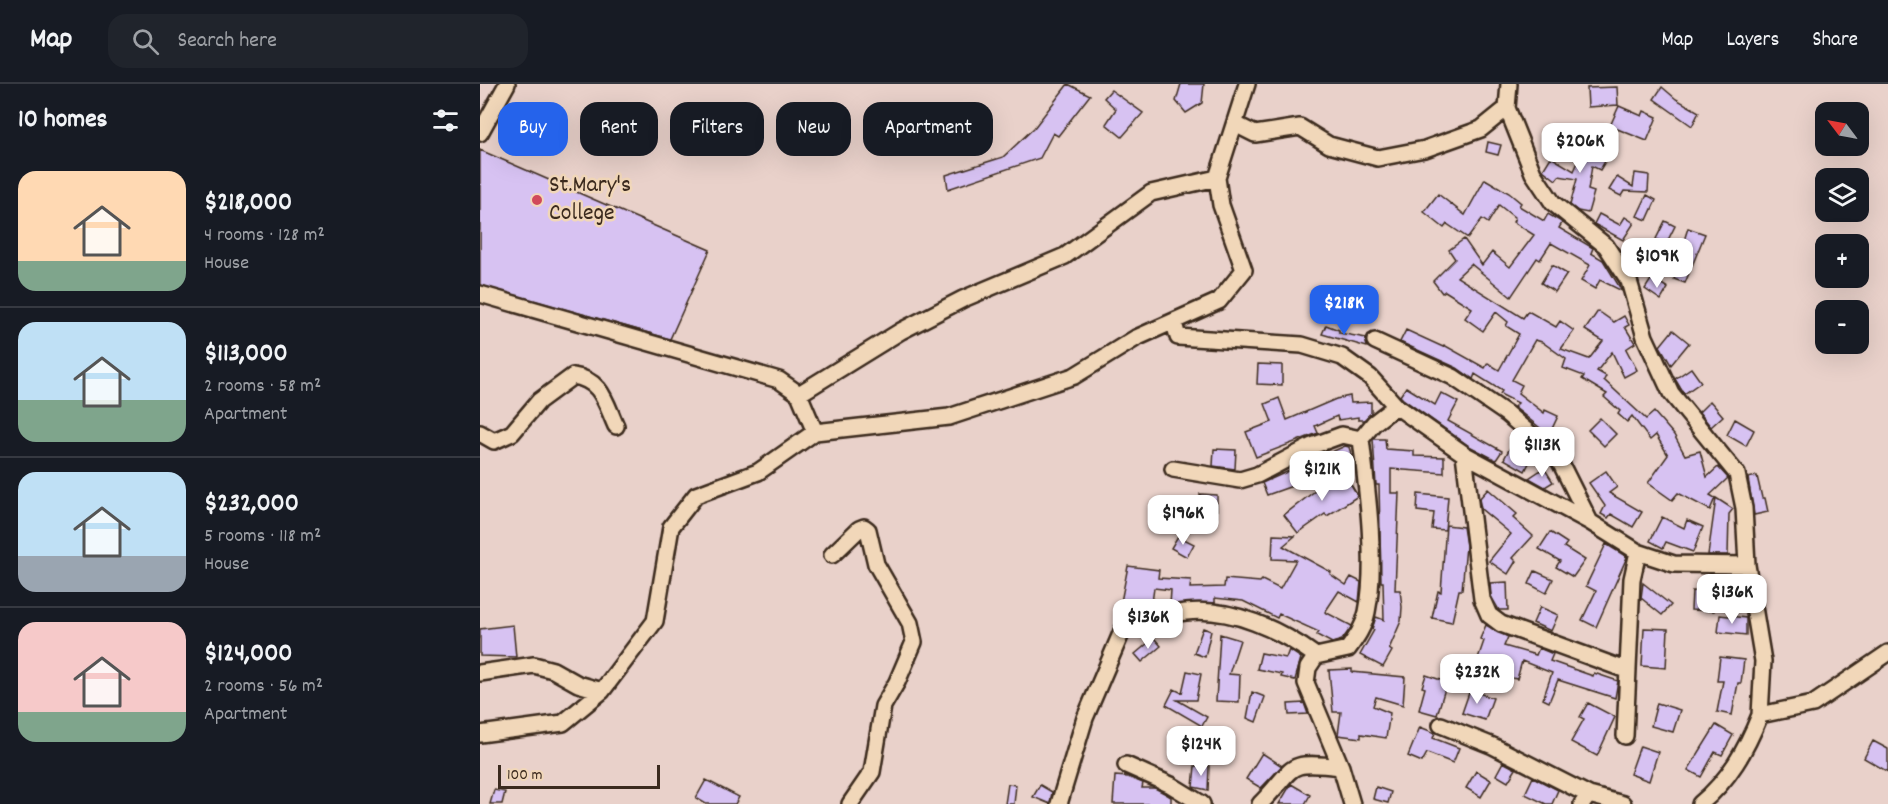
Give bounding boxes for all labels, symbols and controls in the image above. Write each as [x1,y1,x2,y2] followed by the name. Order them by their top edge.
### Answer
[108,14,528,68] search box
[30,21,72,61] text: Map
[129,25,162,58] icon: search
[177,26,277,57] text: Search here
[1662,26,1693,56] text: Map
[1726,26,1779,56] text: Layers
[1812,26,1858,56] text: Share
[18,102,108,139] text: 10 homes
[498,102,568,156] chip: Buy
[580,102,658,156] chip: Rent
[670,102,764,156] chip: Filters
[776,102,851,156] chip: New
[863,102,993,156] chip: Apartment
[1815,102,1869,156] north arrow
[1815,102,1869,354] map controls
[429,104,462,137] icon: filters
[1538,123,1622,174] pin: $206K
[1556,128,1604,156] text: $206K
[1815,168,1869,222] button: layers
[549,169,631,231] place label: St.Mary's College
[204,185,292,222] text: $218,000
[530,193,544,207] marker: St.Mary's College
[66,195,138,267] icon: home
[204,222,325,250] text: 4 rooms · 128 m²
[1815,234,1869,288] button: +
[1615,238,1699,289] pin: $109K
[1635,243,1679,271] text: $109K
[204,250,249,278] text: House
[1302,285,1386,336] pin: $218K
[1324,290,1364,318] text: $218K
[1815,300,1869,354] button: −
[204,336,288,373] text: $113,000
[66,346,138,418] icon: home
[204,373,321,401] text: 2 rooms · 58 m²
[204,401,287,429] text: Apartment
[1500,427,1584,478] pin: $113K
[1523,432,1561,460] text: $113K
[1280,451,1364,502] pin: $121K
[1304,456,1340,484] text: $121K
[204,486,299,523] text: $232,000
[1141,495,1225,546] pin: $196K
[66,496,138,568] icon: home
[1162,500,1204,528] text: $196K
[204,523,321,551] text: 5 rooms · 118 m²
[204,551,249,579] text: House
[1690,574,1774,625] pin: $136K
[1711,579,1753,607] text: $136K
[1106,599,1190,650] pin: $136K
[1127,604,1169,632] text: $136K
[204,636,292,673] text: $124,000
[66,646,138,718] icon: home
[1435,654,1519,705] pin: $232K
[1454,659,1500,687] text: $232K
[204,673,323,701] text: 2 rooms · 56 m²
[204,701,287,729] text: Apartment
[1159,726,1243,777] pin: $124K
[1181,731,1221,759] text: $124K
[498,762,660,790] scale bar
[507,764,543,787] text: 100 m

